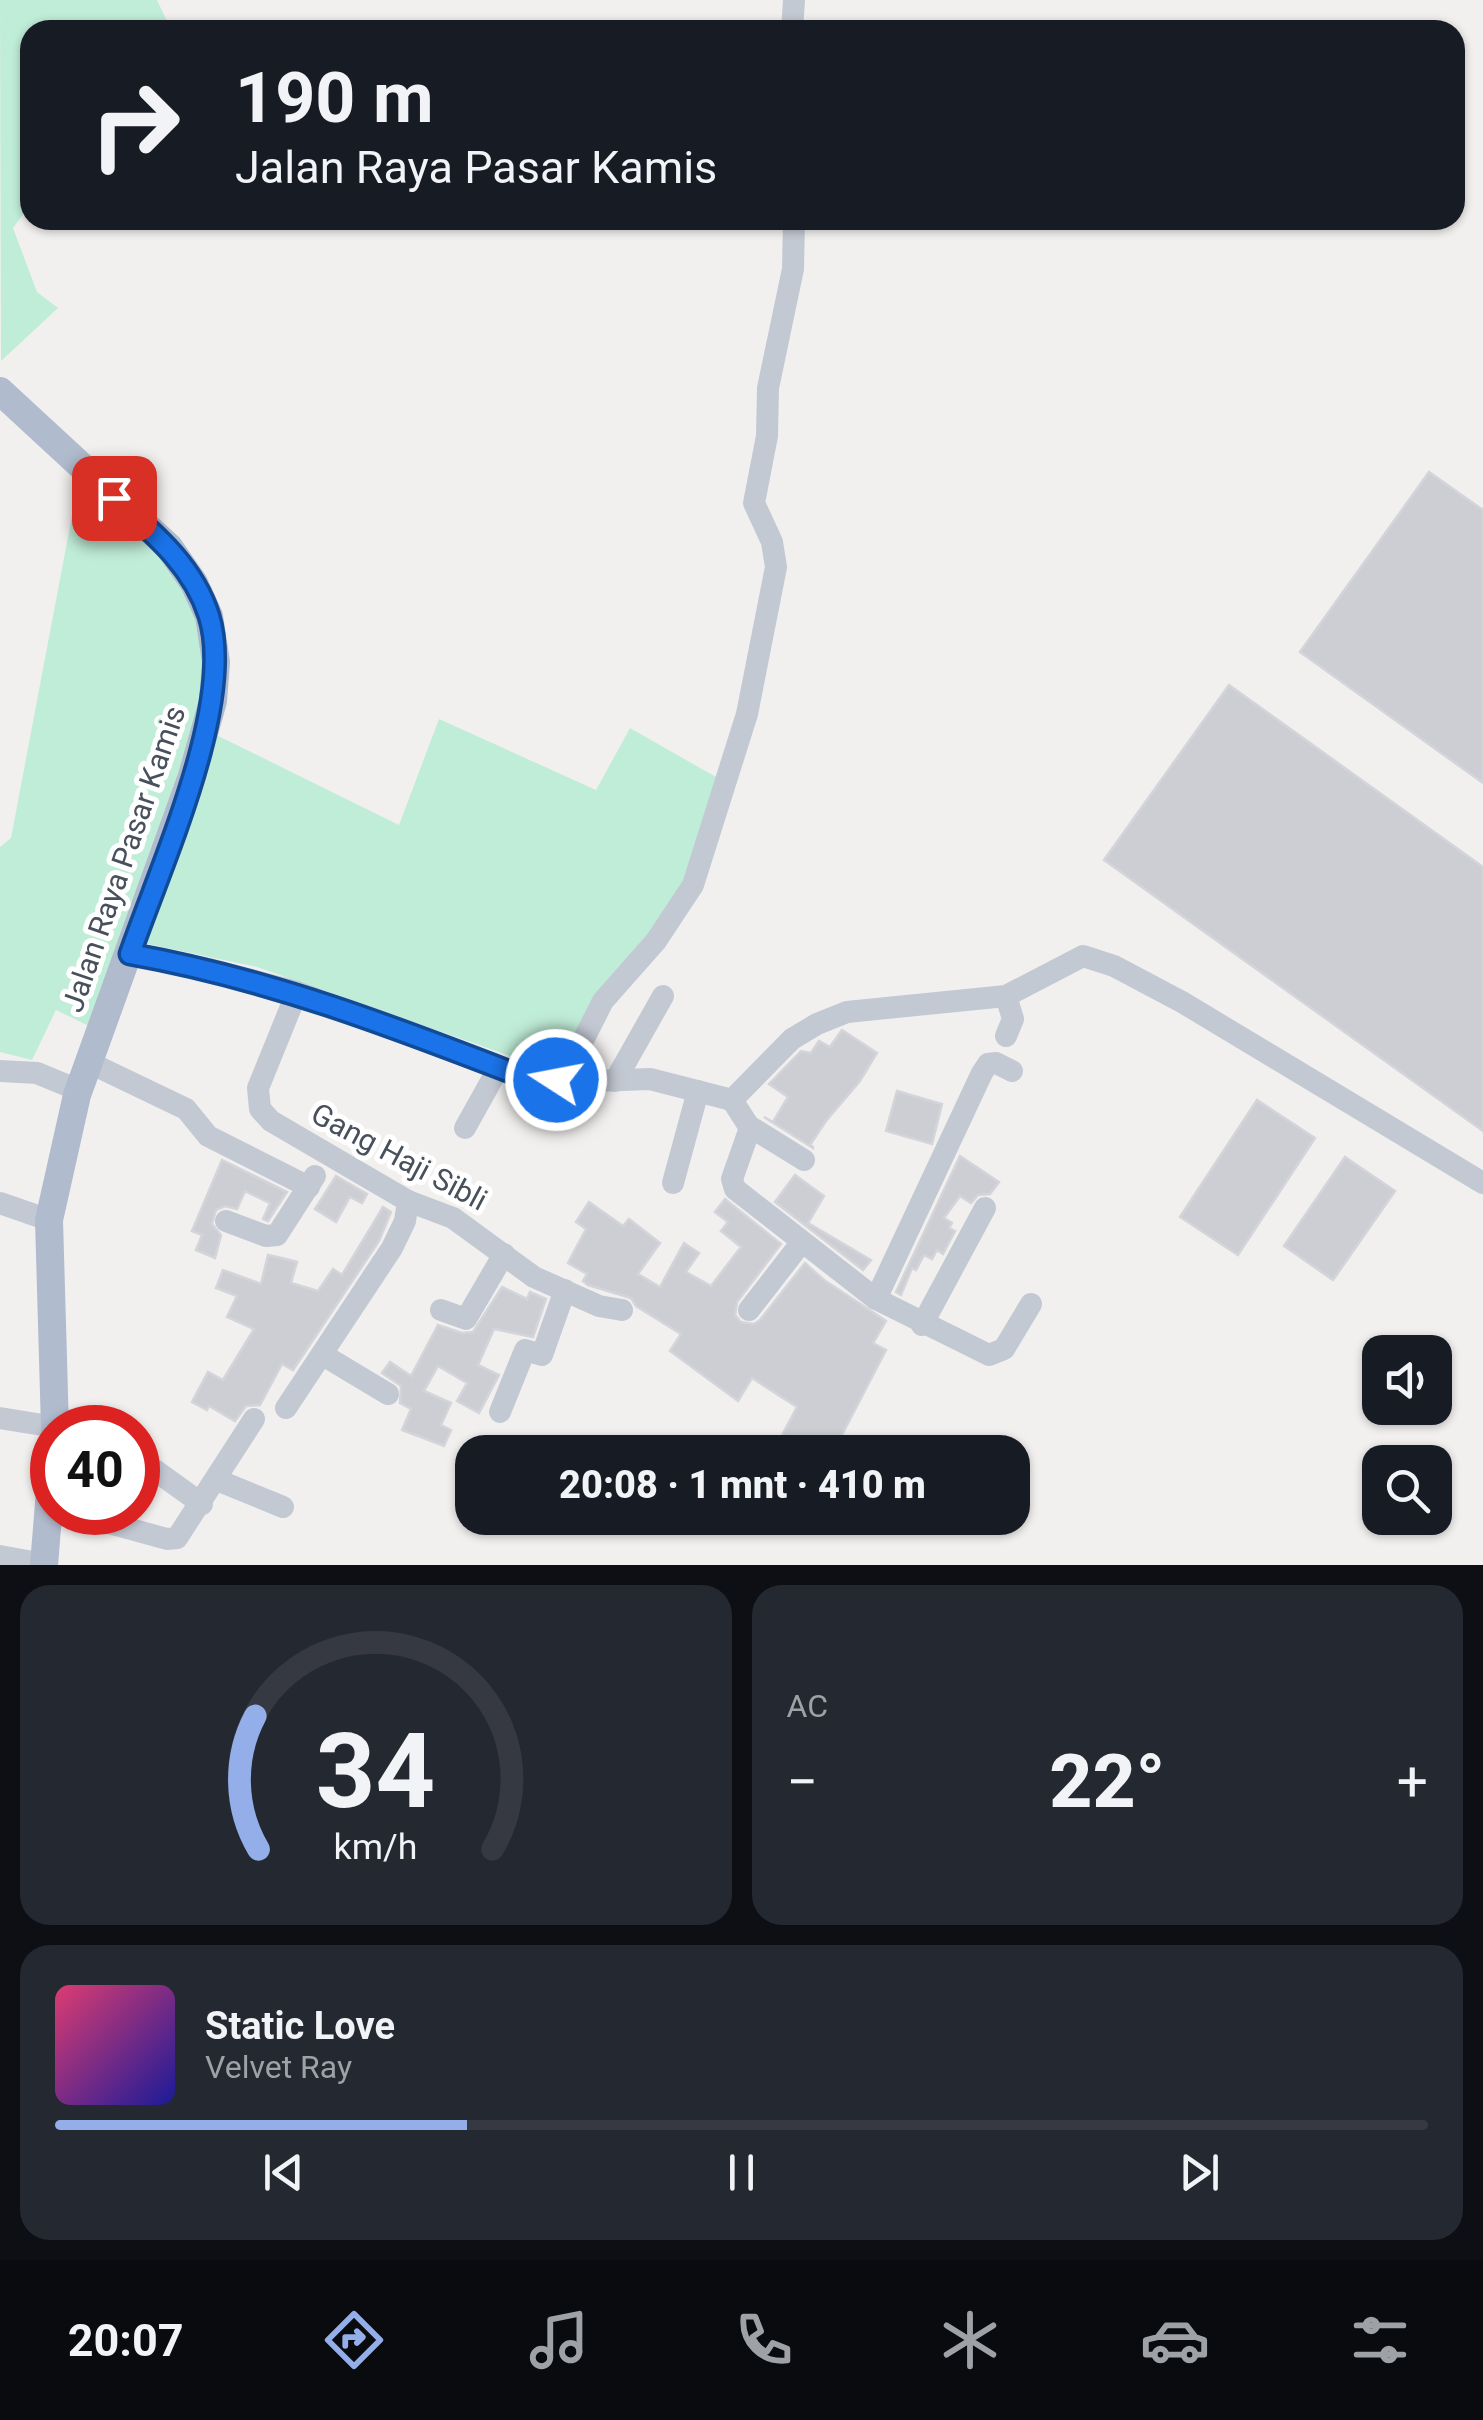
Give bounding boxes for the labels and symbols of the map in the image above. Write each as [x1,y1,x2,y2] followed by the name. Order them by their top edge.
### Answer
[72,456,157,541] pin
[55,701,192,1017] street label: Jalan Raya Pasar Kamis
[504,1028,608,1132] position arrow
[305,1096,493,1218] street label: Gang Haji Sibli
[30,1405,160,1535] speed limit sign: 40

